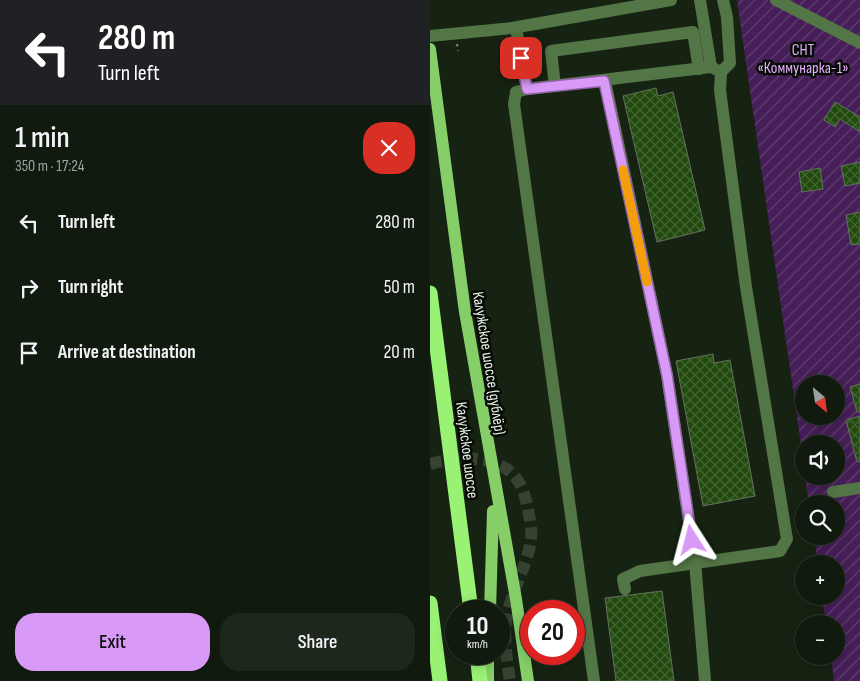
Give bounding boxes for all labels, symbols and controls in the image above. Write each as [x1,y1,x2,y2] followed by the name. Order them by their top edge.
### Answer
[98,17,175,60] text: 280 m
[15,20,80,85] icon: left
[500,37,542,79] pin
[757,41,849,78] park label: СНТ «Коммунарка-1»
[507,44,535,72] icon: arrive
[98,60,160,87] text: Turn left
[15,120,70,156] text: 1 min
[363,122,415,174] button: close
[15,157,84,176] text: 350 m · 17:24
[15,209,43,237] icon: left
[58,211,115,234] text: Turn left
[375,211,415,234] text: 280 m
[15,274,43,302] icon: right
[58,276,123,299] text: Turn right
[384,276,415,299] text: 50 m
[468,290,509,436] street label: Калужское шоссе (дублёр)
[15,339,43,367] icon: arrive
[58,341,196,364] text: Arrive at destination
[383,341,415,364] text: 20 m
[795,375,845,425] north arrow
[795,375,845,665] map controls
[451,401,482,500] street label: Калужское шоссе
[795,435,845,485] button: sound
[795,495,845,545] button: search
[665,513,717,565] position arrow
[795,555,845,605] button: +
[520,600,585,665] speed limit sign: 20
[467,611,488,642] text: 10
[15,613,210,671] button: Exit
[220,613,415,671] button: Share
[795,615,845,665] button: −
[467,637,488,652] text: km/h

